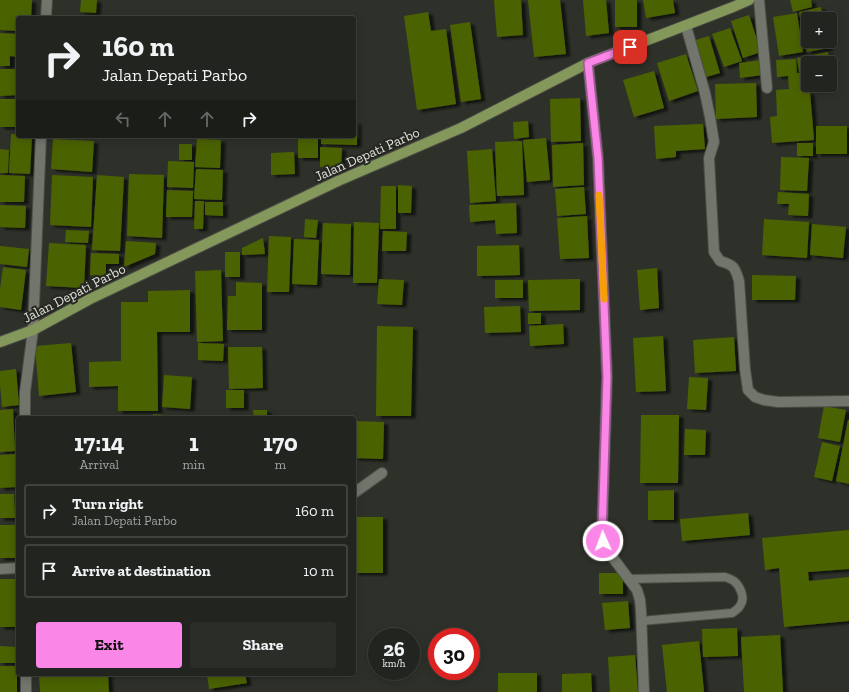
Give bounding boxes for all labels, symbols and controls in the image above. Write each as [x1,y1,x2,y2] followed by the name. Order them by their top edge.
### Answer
[801,12,837,92] map controls
[801,12,837,48] button: +
[102,30,174,63] text: 160 m
[613,30,647,64] pin
[36,32,88,84] icon: right
[619,36,641,58] icon: arrive
[801,56,837,92] button: −
[102,64,247,86] text: Jalan Depati Parbo
[112,108,134,130] icon: left
[154,108,176,130] icon: ahead
[196,108,218,130] icon: ahead
[238,108,260,130] icon: right
[312,124,422,185] street label: Jalan Depati Parbo
[20,260,128,327] street label: Jalan Depati Parbo
[74,428,125,457] text: 17:14
[189,428,199,457] text: 1
[263,428,298,457] text: 170
[80,457,119,472] text: Arrival
[183,457,205,472] text: min
[275,457,286,472] text: m
[72,495,143,513] text: Turn right
[38,500,60,522] icon: right
[295,502,334,520] text: 160 m
[72,513,177,528] text: Jalan Depati Parbo
[582,520,624,562] position arrow
[38,560,60,582] icon: arrive
[72,562,211,580] text: Arrive at destination
[303,562,334,580] text: 10 m
[36,622,182,668] button: Exit
[190,622,336,668] button: Share
[428,628,480,680] speed limit sign: 30
[383,637,405,661] text: 26
[383,658,405,670] text: km/h

